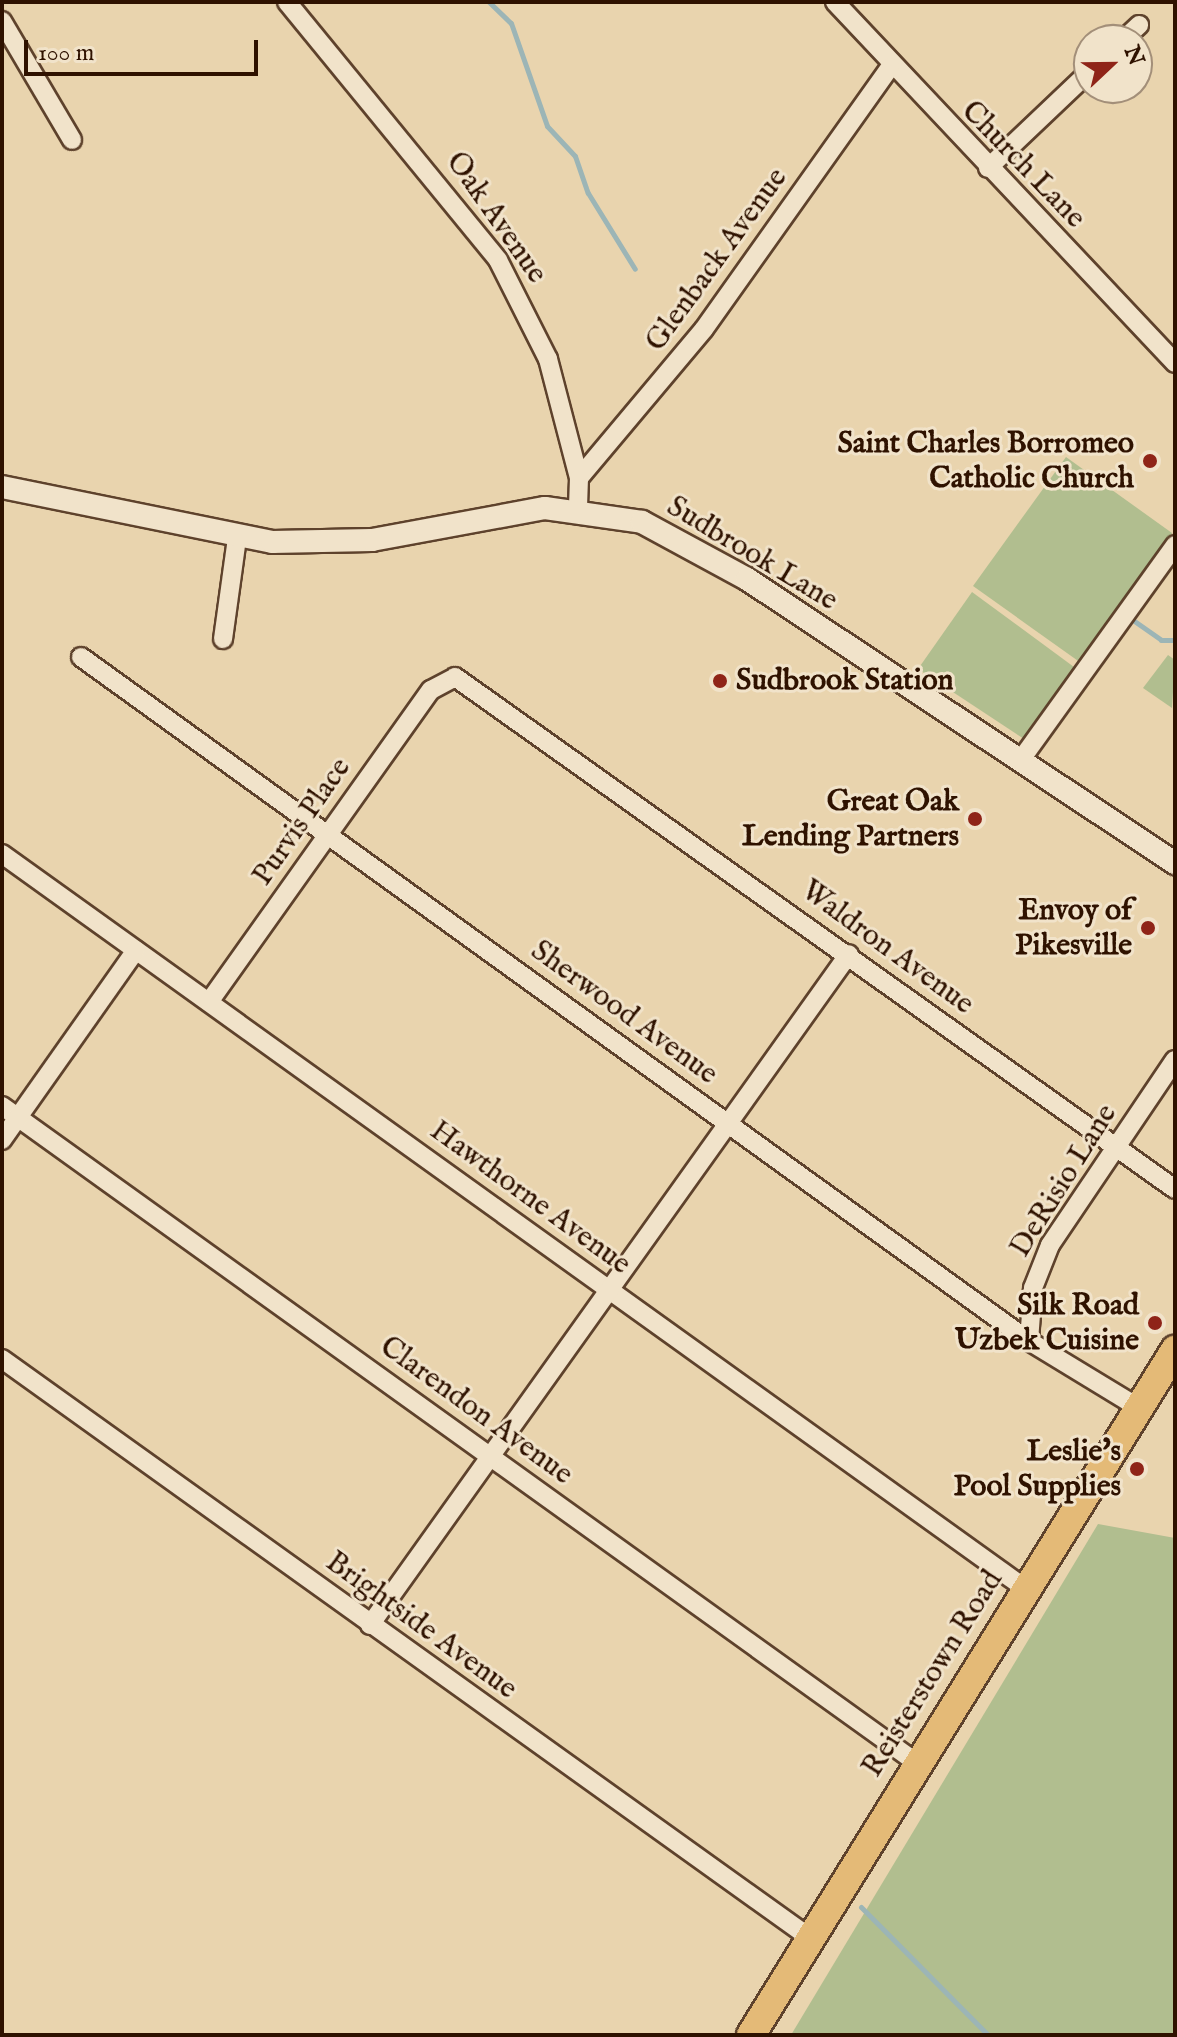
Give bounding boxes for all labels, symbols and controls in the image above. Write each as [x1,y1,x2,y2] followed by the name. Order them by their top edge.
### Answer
[28,24,262,74] scale bar
[1073,24,1153,104] north arrow
[38,38,94,69] text: 100 m
[1117,42,1150,70] text: N
[953,94,1093,236] street label: Church Lane
[438,145,554,291] street label: Oak Avenue
[638,161,796,359] street label: Glenback Avenue
[837,426,1134,496] place label: Saint Charles Borromeo Catholic Church
[1141,452,1159,470] marker: Saint Charles Borromeo Catholic Church
[660,489,844,619] street label: Sudbrook Lane
[736,663,954,699] place label: Sudbrook Station
[711,672,729,690] marker: Sudbrook Station
[245,751,359,893] street label: Purvis Place
[742,784,959,854] place label: Great Oak Lending Partners
[966,810,984,828] marker: Great Oak Lending Partners
[793,873,981,1023] street label: Waldron Avenue
[1015,893,1132,964] place label: Envoy of Pikesville
[1139,919,1157,937] marker: Envoy of Pikesville
[524,933,724,1093] street label: Sherwood Avenue
[1003,1098,1125,1264] street label: DeRisio Lane
[423,1113,637,1283] street label: Hawthorne Avenue
[955,1288,1139,1358] place label: Silk Road Uzbek Cuisine
[1146,1314,1164,1332] marker: Silk Road Uzbek Cuisine
[373,1329,579,1493] street label: Clarendon Avenue
[953,1434,1121,1504] place label: Leslie's Pool Supplies
[1128,1460,1146,1478] marker: Leslie's Pool Supplies
[318,1544,524,1708] street label: Brightside Avenue
[855,1564,1011,1784] street label: Reisterstown Road

